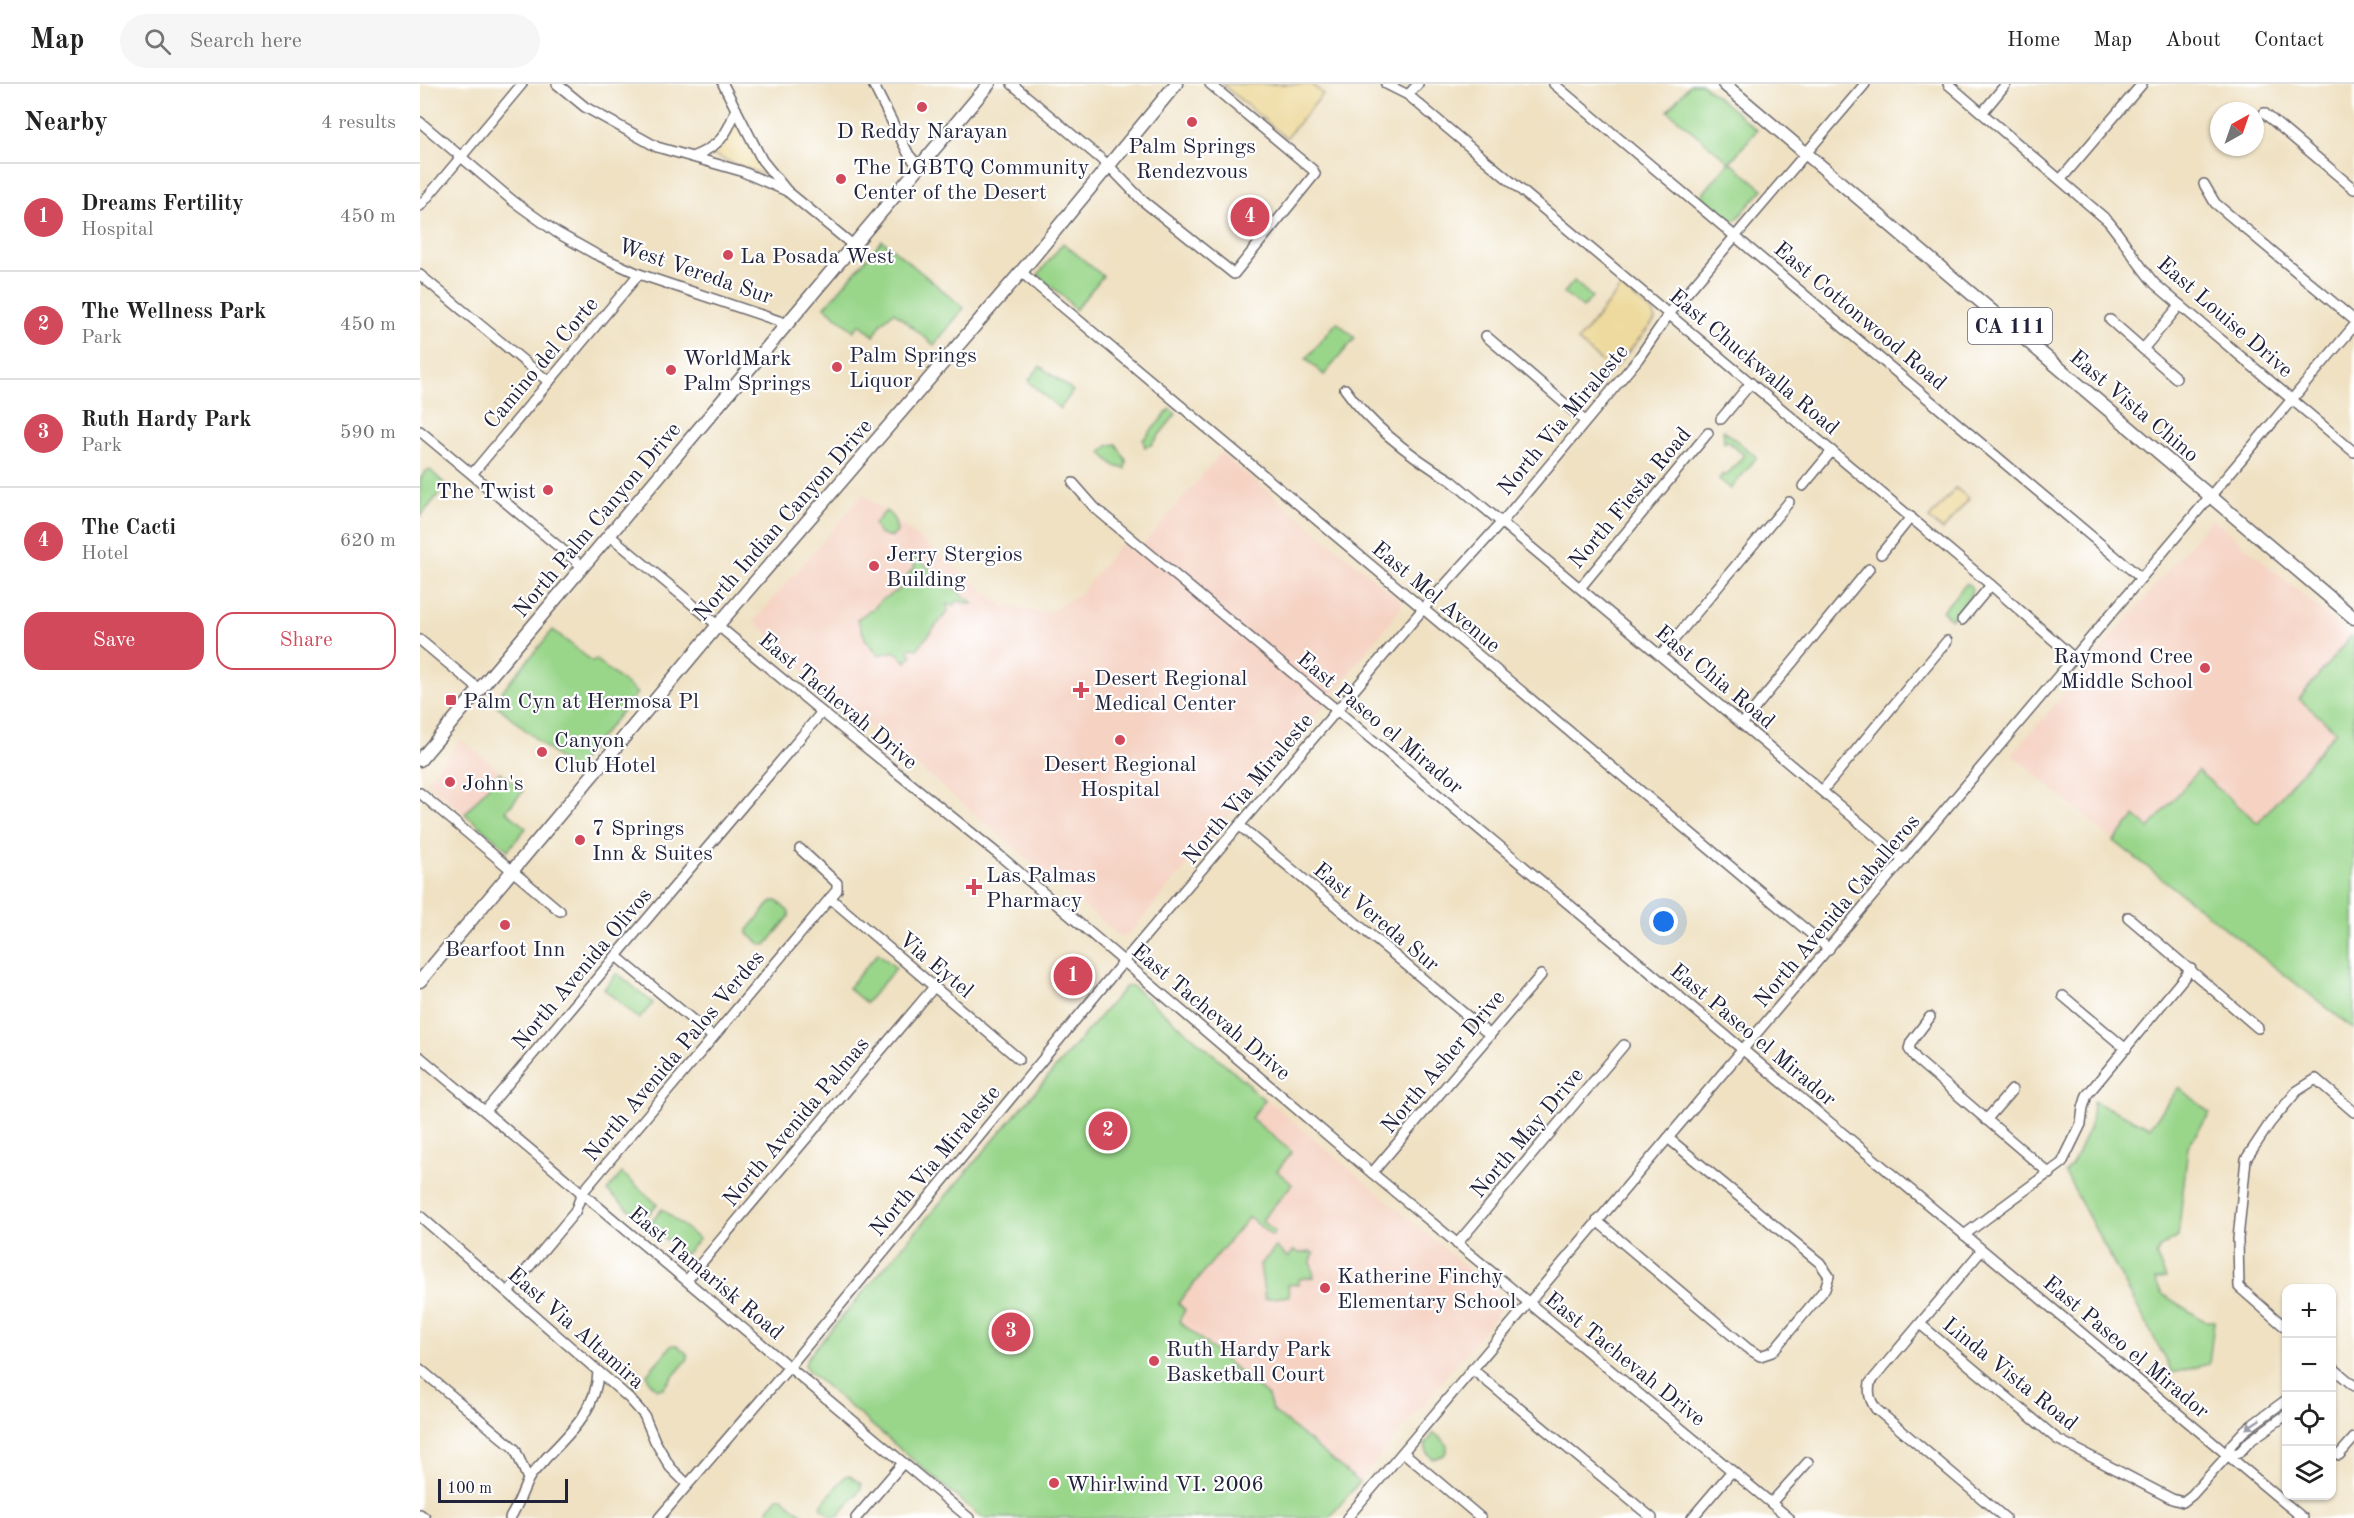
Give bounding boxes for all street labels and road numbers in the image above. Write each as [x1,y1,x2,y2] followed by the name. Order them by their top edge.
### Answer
[615,235,776,309] street label: West Vereda Sur
[1769,238,1950,395] street label: East Cottonwood Road
[2153,253,2297,382] street label: East Louise Drive
[1665,285,1843,440] street label: East Chuckwalla Road
[480,293,603,433] street label: Camino del Corte
[1968,308,2052,344] road number: CA 111
[1494,341,1633,500] street label: North Via Miraleste
[2065,346,2203,467] street label: East Vista Chino
[690,415,877,625] street label: North Indian Canyon Drive
[510,419,685,622] street label: North Palm Canyon Drive
[1565,423,1696,573] street label: North Fiesta Road
[1367,538,1504,657] street label: East Mel Avenue
[1651,621,1779,734] street label: East Chia Road
[754,629,921,774] street label: East Tachevah Drive
[1293,648,1467,799] street label: East Paseo el Mirador
[1179,710,1318,869] street label: North Via Miraleste
[1751,811,1925,1012] street label: North Avenida Caballeros
[1309,859,1443,976] street label: East Vereda Sur
[509,884,656,1054] street label: North Avenida Olivos
[894,928,977,1003] street label: Via Eytel
[1127,940,1294,1085] street label: East Tachevah Drive
[580,947,769,1166] street label: North Avenida Palos Verdes
[1666,960,1840,1111] street label: East Paseo el Mirador
[1378,987,1510,1138] street label: North Asher Drive
[719,1033,874,1211] street label: North Avenida Palmas
[1467,1064,1588,1203] street label: North May Drive
[866,1082,1005,1241] street label: North Via Miraleste
[624,1203,787,1344] street label: East Tamarisk Road
[503,1263,648,1394] street label: East Via Altamira
[2039,1272,2213,1423] street label: East Paseo el Mirador
[1540,1288,1709,1431] street label: East Tachevah Drive
[1938,1314,2081,1435] street label: Linda Vista Road

